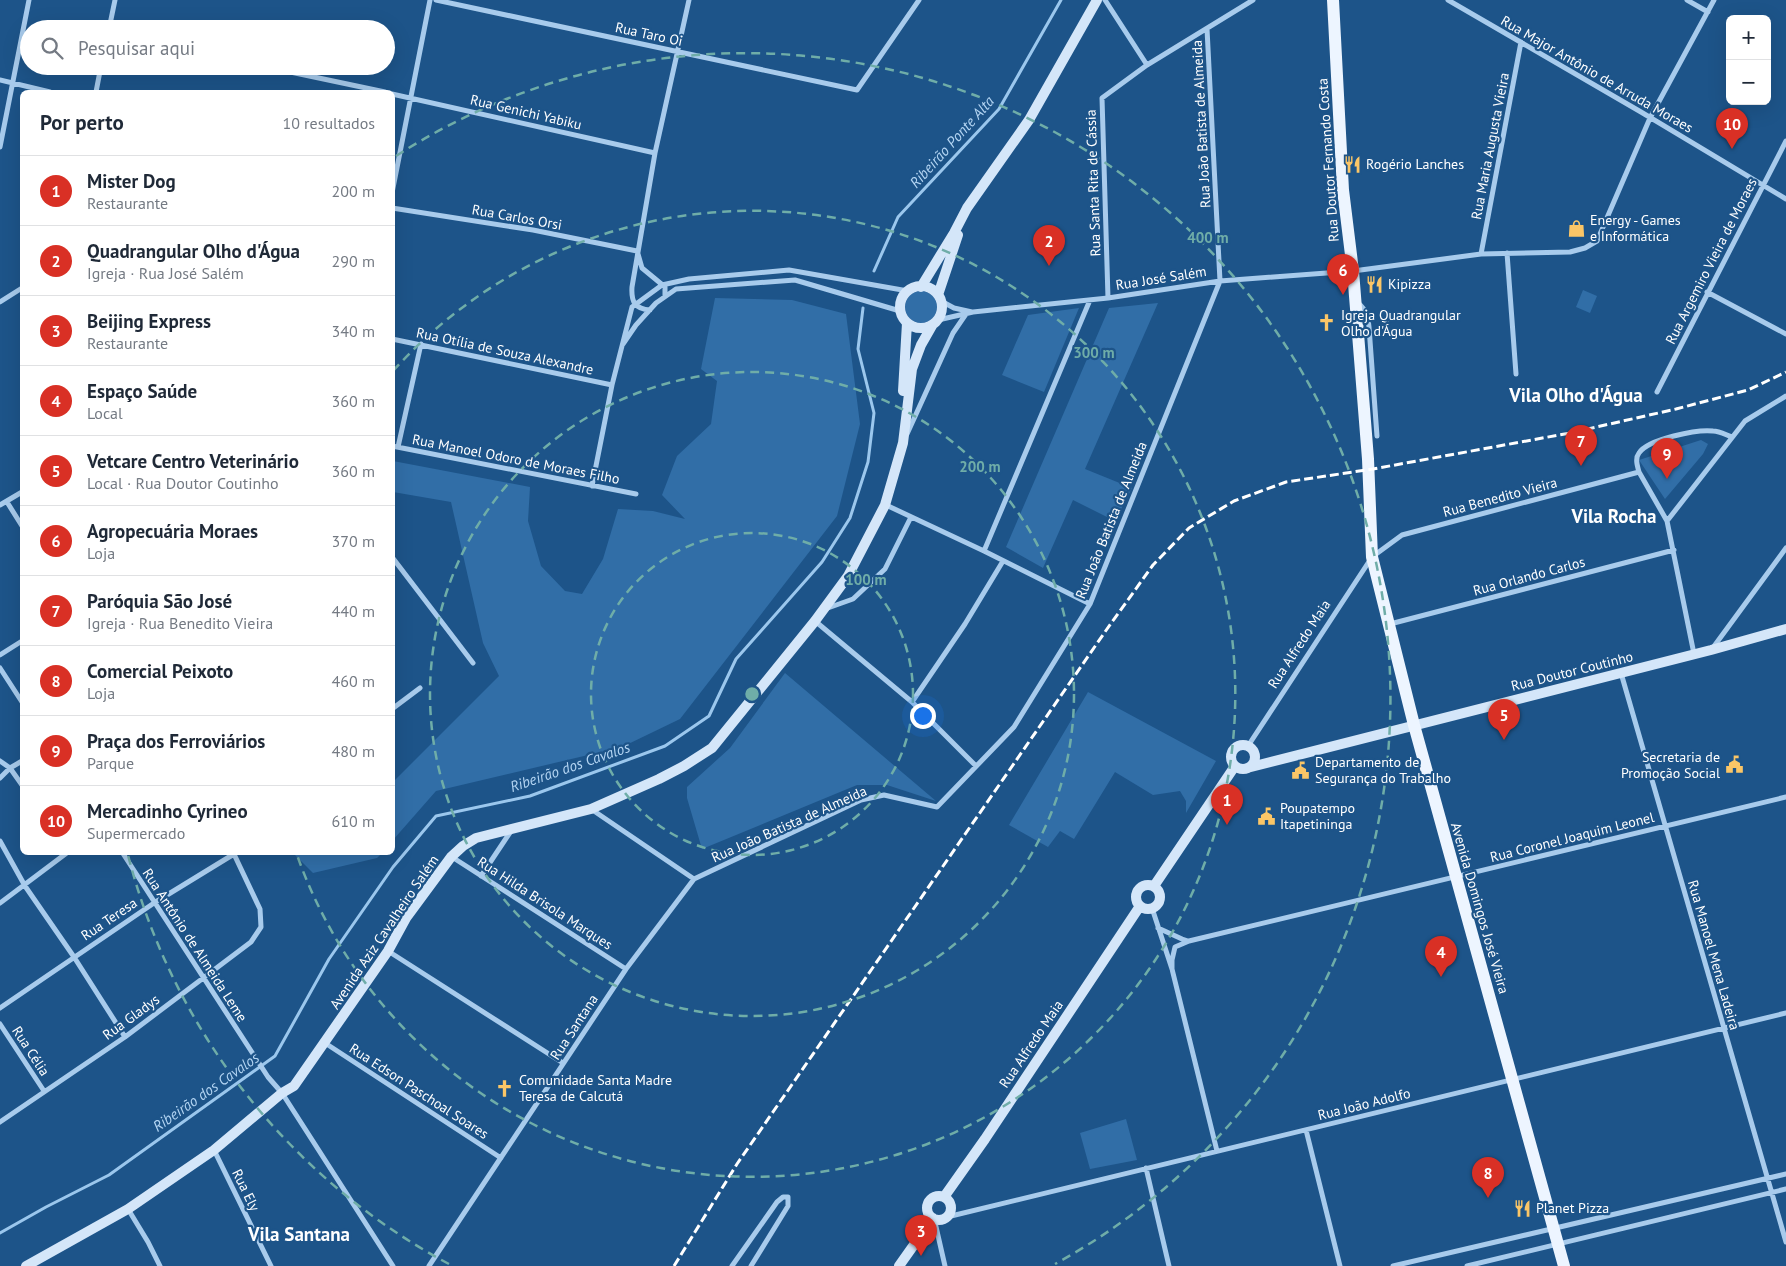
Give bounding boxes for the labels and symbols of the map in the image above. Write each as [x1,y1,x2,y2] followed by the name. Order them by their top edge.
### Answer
[1498,11,1696,137] street label: Rua Major Antônio de Arruda Moraes
[614,18,684,50] street label: Rua Taro Oi
[1188,40,1214,208] street label: Rua João Batista de Almeida
[1467,71,1513,221] street label: Rua Maria Augusta Vieira
[1313,78,1343,242] street label: Rua Doutor Fernando Costa
[468,90,584,134] street label: Rua Genichi Yabiku
[905,91,998,192] water label: Ribeirão Ponte Alta
[1716,108,1748,149] pin: 10
[1081,109,1105,257] street label: Rua Santa Rita de Cássia
[1342,154,1362,174] restaurant icon: Rogério Lanches
[1366,155,1464,173] place label: Rogério Lanches
[1661,175,1761,347] street label: Rua Argemiro Vieira de Moraes
[471,200,563,234] street label: Rua Carlos Orsi
[1590,211,1681,245] place label: Energy - Games e Informática
[1566,218,1586,238] shop icon: Energy - Games e Informática
[1033,225,1065,266] pin: 2
[1187,228,1229,247] text: 400 m
[1327,254,1359,295] pin: 6
[1114,262,1208,294] street label: Rua José Salém
[1364,274,1384,294] restaurant icon: Kipizza
[1388,275,1431,293] place label: Kipizza
[1341,306,1461,340] place label: Igreja Quadrangular Olho d'Água
[1317,313,1337,333] church icon: Igreja Quadrangular Olho d'Água
[415,323,595,379] street label: Rua Otília de Souza Alexandre
[1073,343,1115,362] text: 300 m
[1508,383,1643,407] district label: Vila Olho d'Água
[1565,425,1597,466] pin: 7
[411,430,621,488] street label: Rua Manoel Odoro de Moraes Filho
[1651,438,1683,479] pin: 9
[1071,439,1151,601] street label: Rua João Batista de Almeida
[959,457,1001,476] text: 200 m
[1441,473,1559,521] street label: Rua Benedito Vieira
[1570,504,1657,528] district label: Vila Rocha
[1471,552,1587,600] street label: Rua Orlando Carlos
[845,570,887,589] text: 100 m
[1264,596,1334,692] street label: Rua Alfredo Maia
[1509,647,1635,695] street label: Rua Doutor Coutinho
[743,685,761,703] centre of rings
[1488,699,1520,740] pin: 5
[910,703,936,729] your location
[507,737,632,796] water label: Ribeirão dos Cavalos
[1621,748,1720,782] place label: Secretaria de Promoção Social
[1315,753,1451,787] place label: Departamento de Segurança do Trabalho
[1724,755,1744,775] public building icon: Secretaria de Promoção Social
[1291,760,1311,780] public building icon: Departamento de Segurança do Trabalho
[709,782,869,866] street label: Rua João Batista de Almeida
[1211,784,1243,825] pin: 1
[1280,799,1355,833] place label: Poupatempo Itapetininga
[1256,806,1276,826] public building icon: Poupatempo Itapetininga
[1488,808,1656,866] street label: Rua Coronel Joaquim Leonel
[1447,820,1513,996] street label: Avenida Domingos José Vieira
[326,852,442,1012] street label: Avenida Aziz Cavalheiro Salém
[474,853,616,954] street label: Rua Hilda Brisola Marques
[139,865,251,1025] street label: Rua Antônio de Almeida Leme
[1684,878,1744,1032] street label: Rua Manoel Mena Ladeira
[78,894,141,944] street label: Rua Teresa
[1425,936,1457,977] pin: 4
[99,990,163,1044] street label: Rua Gladys
[546,991,602,1063] street label: Rua Santana
[995,997,1067,1091] street label: Rua Alfredo Maia
[8,1023,54,1079] street label: Rua Célia
[346,1039,492,1143] street label: Rua Edson Paschoal Soares
[149,1048,263,1135] water label: Ribeirão dos Cavalos
[519,1071,672,1105] place label: Comunidade Santa Madre Teresa de Calcutá
[495,1078,515,1098] church icon: Comunidade Santa Madre Teresa de Calcutá
[1316,1084,1412,1124] street label: Rua João Adolfo
[1472,1157,1504,1198] pin: 8
[228,1166,264,1214] street label: Rua Ely
[1512,1198,1532,1218] restaurant icon: Planet Pizza
[1536,1199,1609,1217] place label: Planet Pizza
[905,1215,937,1256] pin: 3
[247,1222,350,1246] district label: Vila Santana

